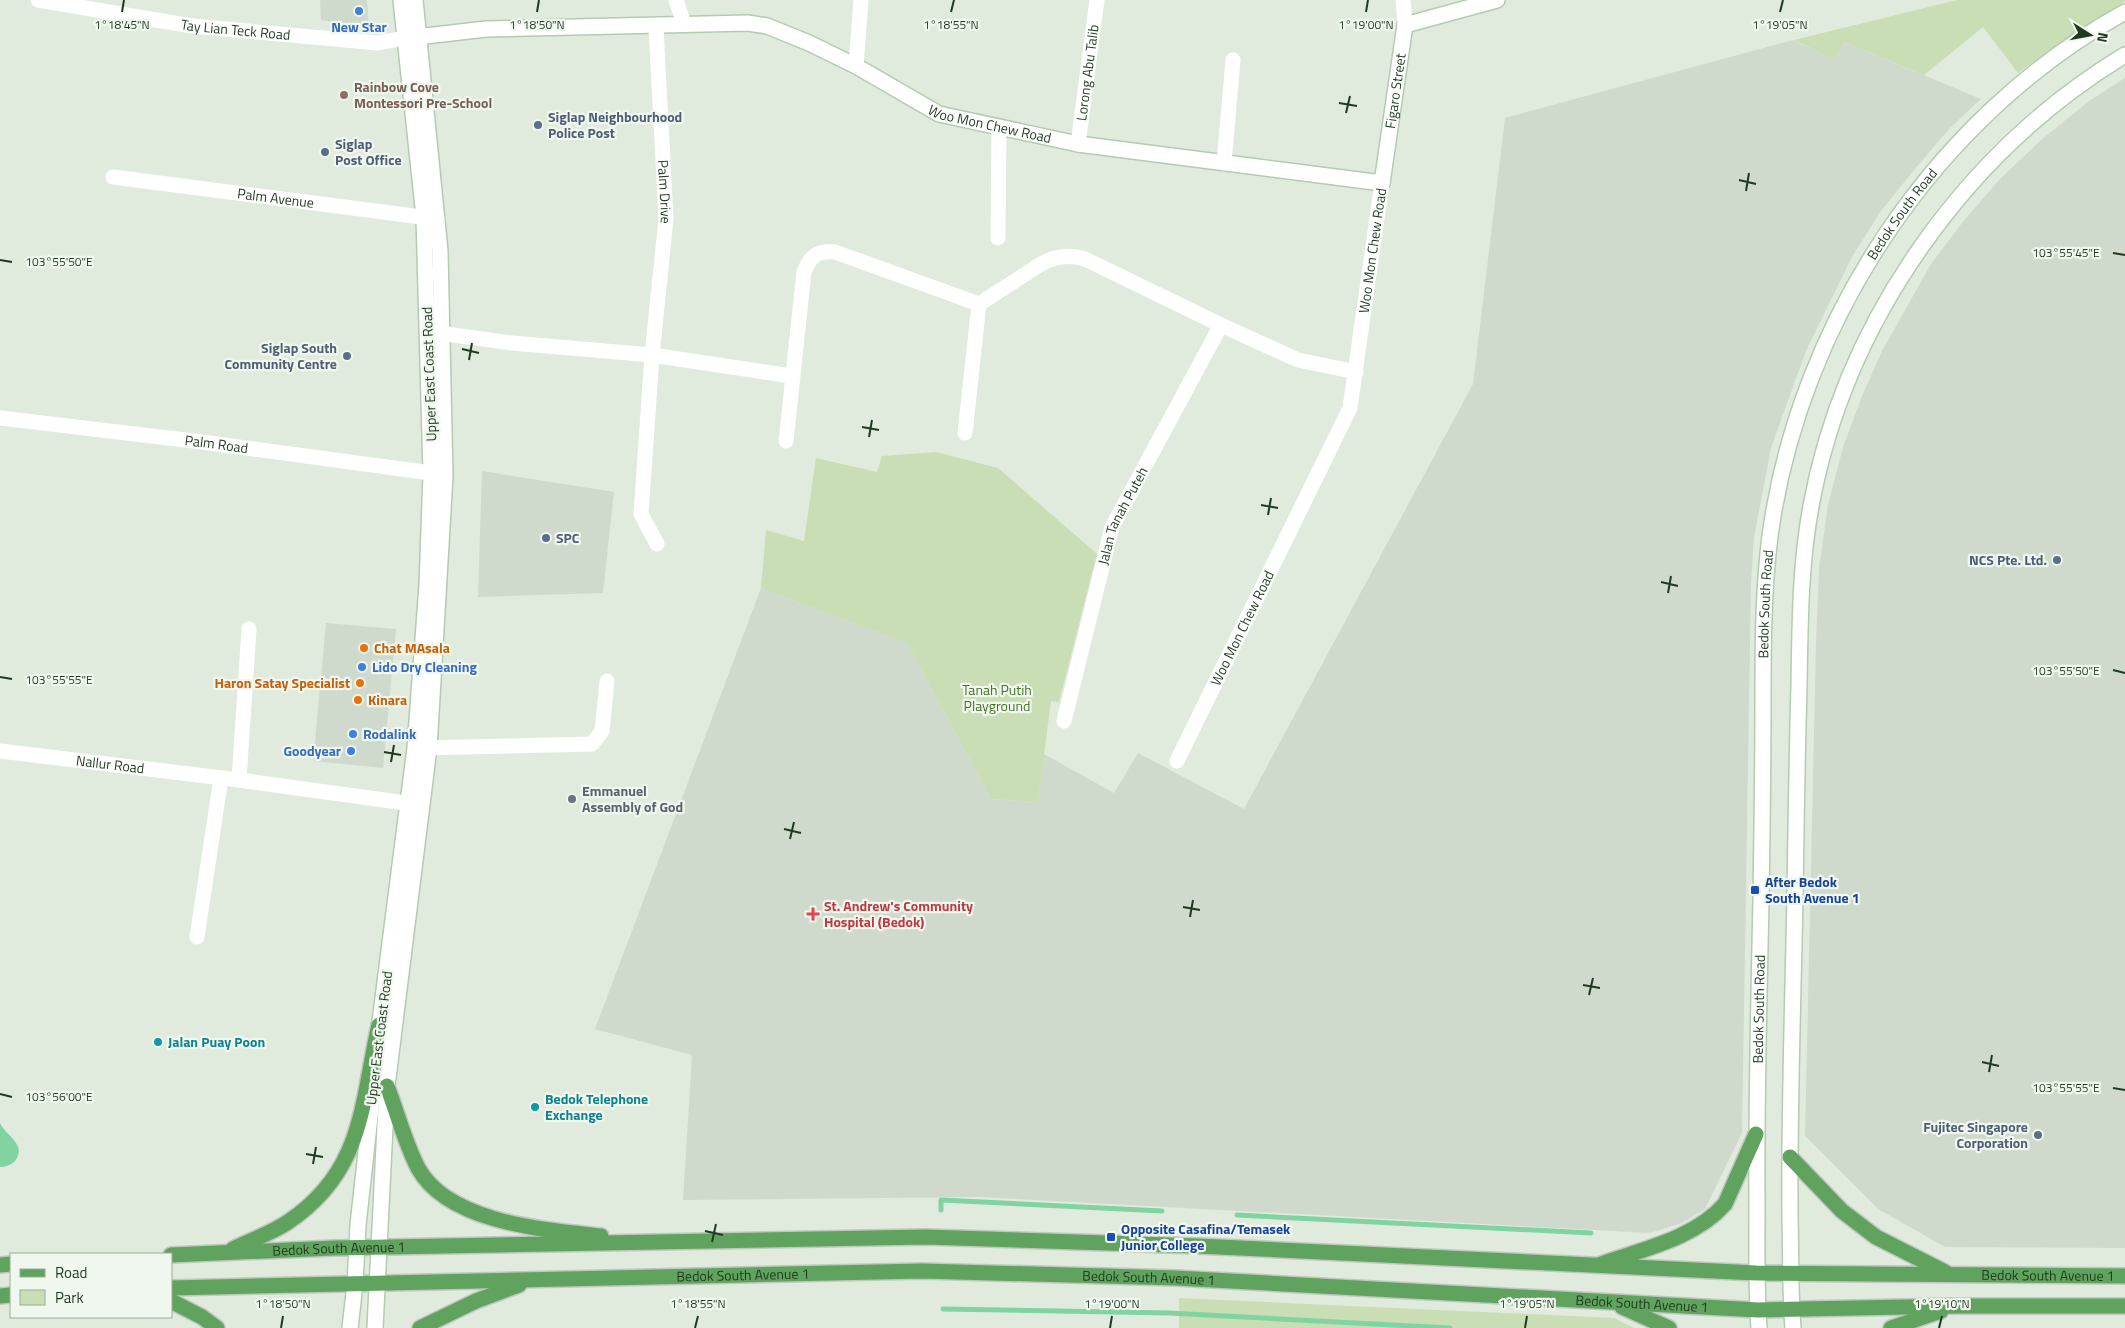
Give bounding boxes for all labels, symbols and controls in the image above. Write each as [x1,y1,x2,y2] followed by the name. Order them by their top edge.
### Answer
[353,5,365,17] marker: New Star
[2065,10,2115,60] north arrow
[179,13,291,45] street label: Tay Lian Teck Road
[94,15,150,34] text: 1°18'45"N
[509,15,565,34] text: 1°18'50"N
[923,15,979,34] text: 1°18'55"N
[1338,15,1394,34] text: 1°19'00"N
[1752,15,1808,34] text: 1°19'05"N
[331,16,387,37] place label: New Star
[1070,23,1104,122] street label: Lorong Abu Talib
[2092,31,2114,44] text: N
[1379,52,1411,130] street label: Figaro Street
[354,76,492,113] place label: Rainbow Cove Montessori Pre-School
[338,89,350,101] marker: Rainbow Cove Montessori Pre-School
[924,99,1053,148] street label: Woo Mon Chew Road
[548,106,682,143] place label: Siglap Neighbourhood Police Post
[532,119,544,131] marker: Siglap Neighbourhood Police Post
[335,133,402,170] place label: Siglap Post Office
[319,146,331,158] marker: Siglap Post Office
[653,159,677,225] street label: Palm Drive
[1861,163,1942,264] street label: Bedok South Road
[236,182,315,213] street label: Palm Avenue
[1353,187,1391,314] street label: Woo Mon Chew Road
[2032,243,2100,262] text: 103°55'45"E
[25,252,93,271] text: 103°55'50"E
[416,306,441,442] street label: Upper East Coast Road
[224,337,337,374] place label: Siglap South Community Centre
[341,350,353,362] marker: Siglap South Community Centre
[184,429,249,458] street label: Palm Road
[1092,463,1153,567] street label: Jalan Tanah Puteh
[556,527,580,548] place label: SPC
[540,532,552,544] marker: SPC
[1752,549,1778,659] street label: Bedok South Road
[1969,549,2047,570] place label: NCS Pte. Ltd.
[2051,554,2063,566] marker: NCS Pte. Ltd.
[1205,567,1279,689] street label: Woo Mon Chew Road
[374,637,450,658] place label: Chat MAsala
[358,642,370,654] marker: Chat MAsala
[372,656,477,677] place label: Lido Dry Cleaning
[356,661,368,673] marker: Lido Dry Cleaning
[2032,661,2100,680] text: 103°55'50"E
[25,670,93,689] text: 103°55'55"E
[214,672,350,693] place label: Haron Satay Specialist
[354,677,366,689] marker: Haron Satay Specialist
[962,679,1032,716] park label: Tanah Putih Playground
[368,689,407,710] place label: Kinara
[352,694,364,706] marker: Kinara
[363,723,417,744] place label: Rodalink
[347,728,359,740] marker: Rodalink
[283,740,341,761] place label: Goodyear
[345,745,357,757] marker: Goodyear
[75,749,146,778] street label: Nallur Road
[582,780,683,817] place label: Emmanuel Assembly of God
[566,793,578,805] marker: Emmanuel Assembly of God
[1765,871,1860,908] place label: After Bedok South Avenue 1
[1749,884,1761,896] marker: After Bedok South Avenue 1
[824,895,973,932] place label: St. Andrew's Community Hospital (Bedok)
[806,907,820,921] marker: St. Andrew's Community Hospital (Bedok)
[1747,955,1770,1064] street label: Bedok South Road
[360,970,397,1106] street label: Upper East Coast Road
[168,1031,265,1052] place label: Jalan Puay Poon
[152,1036,164,1048] marker: Jalan Puay Poon
[2032,1078,2100,1097] text: 103°55'55"E
[25,1087,93,1106] text: 103°56'00"E
[545,1088,648,1125] place label: Bedok Telephone Exchange
[529,1101,541,1113] marker: Bedok Telephone Exchange
[1923,1116,2028,1153] place label: Fujitec Singapore Corporation
[2032,1129,2044,1141] marker: Fujitec Singapore Corporation
[1121,1218,1291,1255] place label: Opposite Casafina/Temasek Junior College
[1105,1231,1117,1243] marker: Opposite Casafina/Temasek Junior College
[272,1236,406,1261] street label: Bedok South Avenue 1
[10,1253,172,1318] legend
[55,1261,87,1284] text: Road
[676,1263,810,1287] street label: Bedok South Avenue 1
[1082,1264,1216,1290] street label: Bedok South Avenue 1
[1981,1264,2115,1286] street label: Bedok South Avenue 1
[55,1286,84,1309] text: Park
[1575,1289,1709,1317] street label: Bedok South Avenue 1
[255,1294,311,1313] text: 1°18'50"N
[670,1294,726,1313] text: 1°18'55"N
[1084,1294,1140,1313] text: 1°19'00"N
[1499,1294,1555,1313] text: 1°19'05"N
[1914,1294,1970,1313] text: 1°19'10"N

